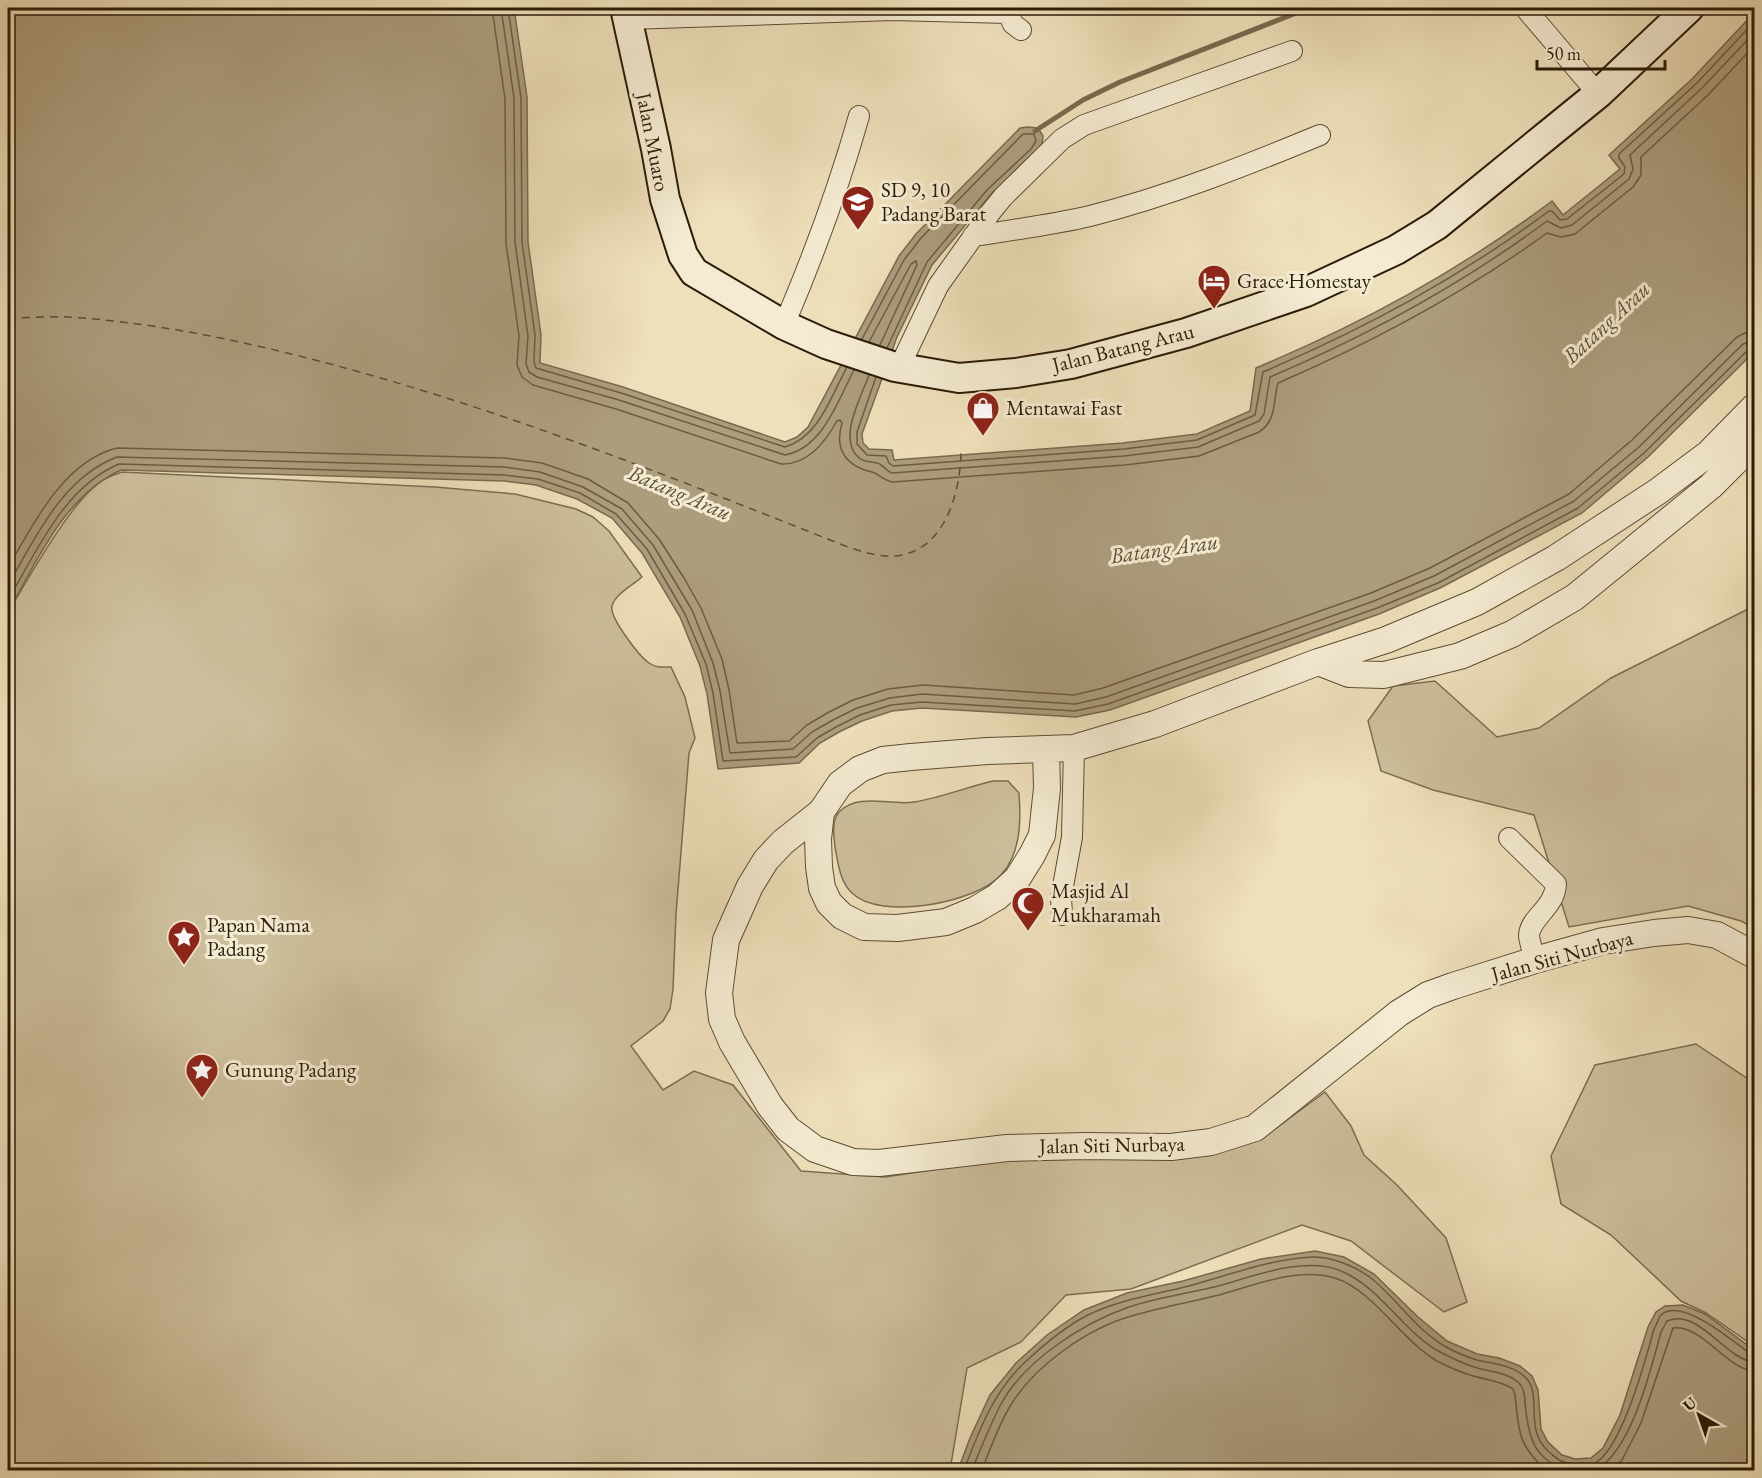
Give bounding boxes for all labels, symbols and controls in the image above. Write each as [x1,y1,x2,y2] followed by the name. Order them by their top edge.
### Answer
[1537,33,1664,71] scale bar
[1546,42,1581,65] text: 50 m
[630,88,676,194] street label: Jalan Muaro
[881,176,986,227] place label: SD 9, 10 Padang Barat
[840,184,876,231] school or university icon: SD 9, 10 Padang Barat
[1196,263,1232,310] hotel icon: Grace Homestay
[1237,267,1372,294] place label: Grace Homestay
[1556,275,1656,371] water label: Batang Arau
[1047,317,1197,379] street label: Jalan Batang Arau
[965,390,1001,437] shop icon: Mentawai Fast
[1006,394,1122,421] place label: Mentawai Fast
[623,458,735,527] water label: Batang Arau
[1107,527,1220,571] water label: Batang Arau
[1051,877,1161,928] place label: Masjid Al Mukharamah
[1010,885,1046,932] mosque icon: Masjid Al Mukharamah
[207,911,310,962] place label: Papan Nama Padang
[166,919,202,966] place icon: Papan Nama Padang
[1486,923,1636,988] street label: Jalan Siti Nurbaya
[184,1052,220,1099] place icon: Gunung Padang
[225,1056,357,1083] place label: Gunung Padang
[1037,1130,1186,1159] street label: Jalan Siti Nurbaya
[1669,1385,1729,1445] north arrow
[1678,1392,1701,1416] text: U

